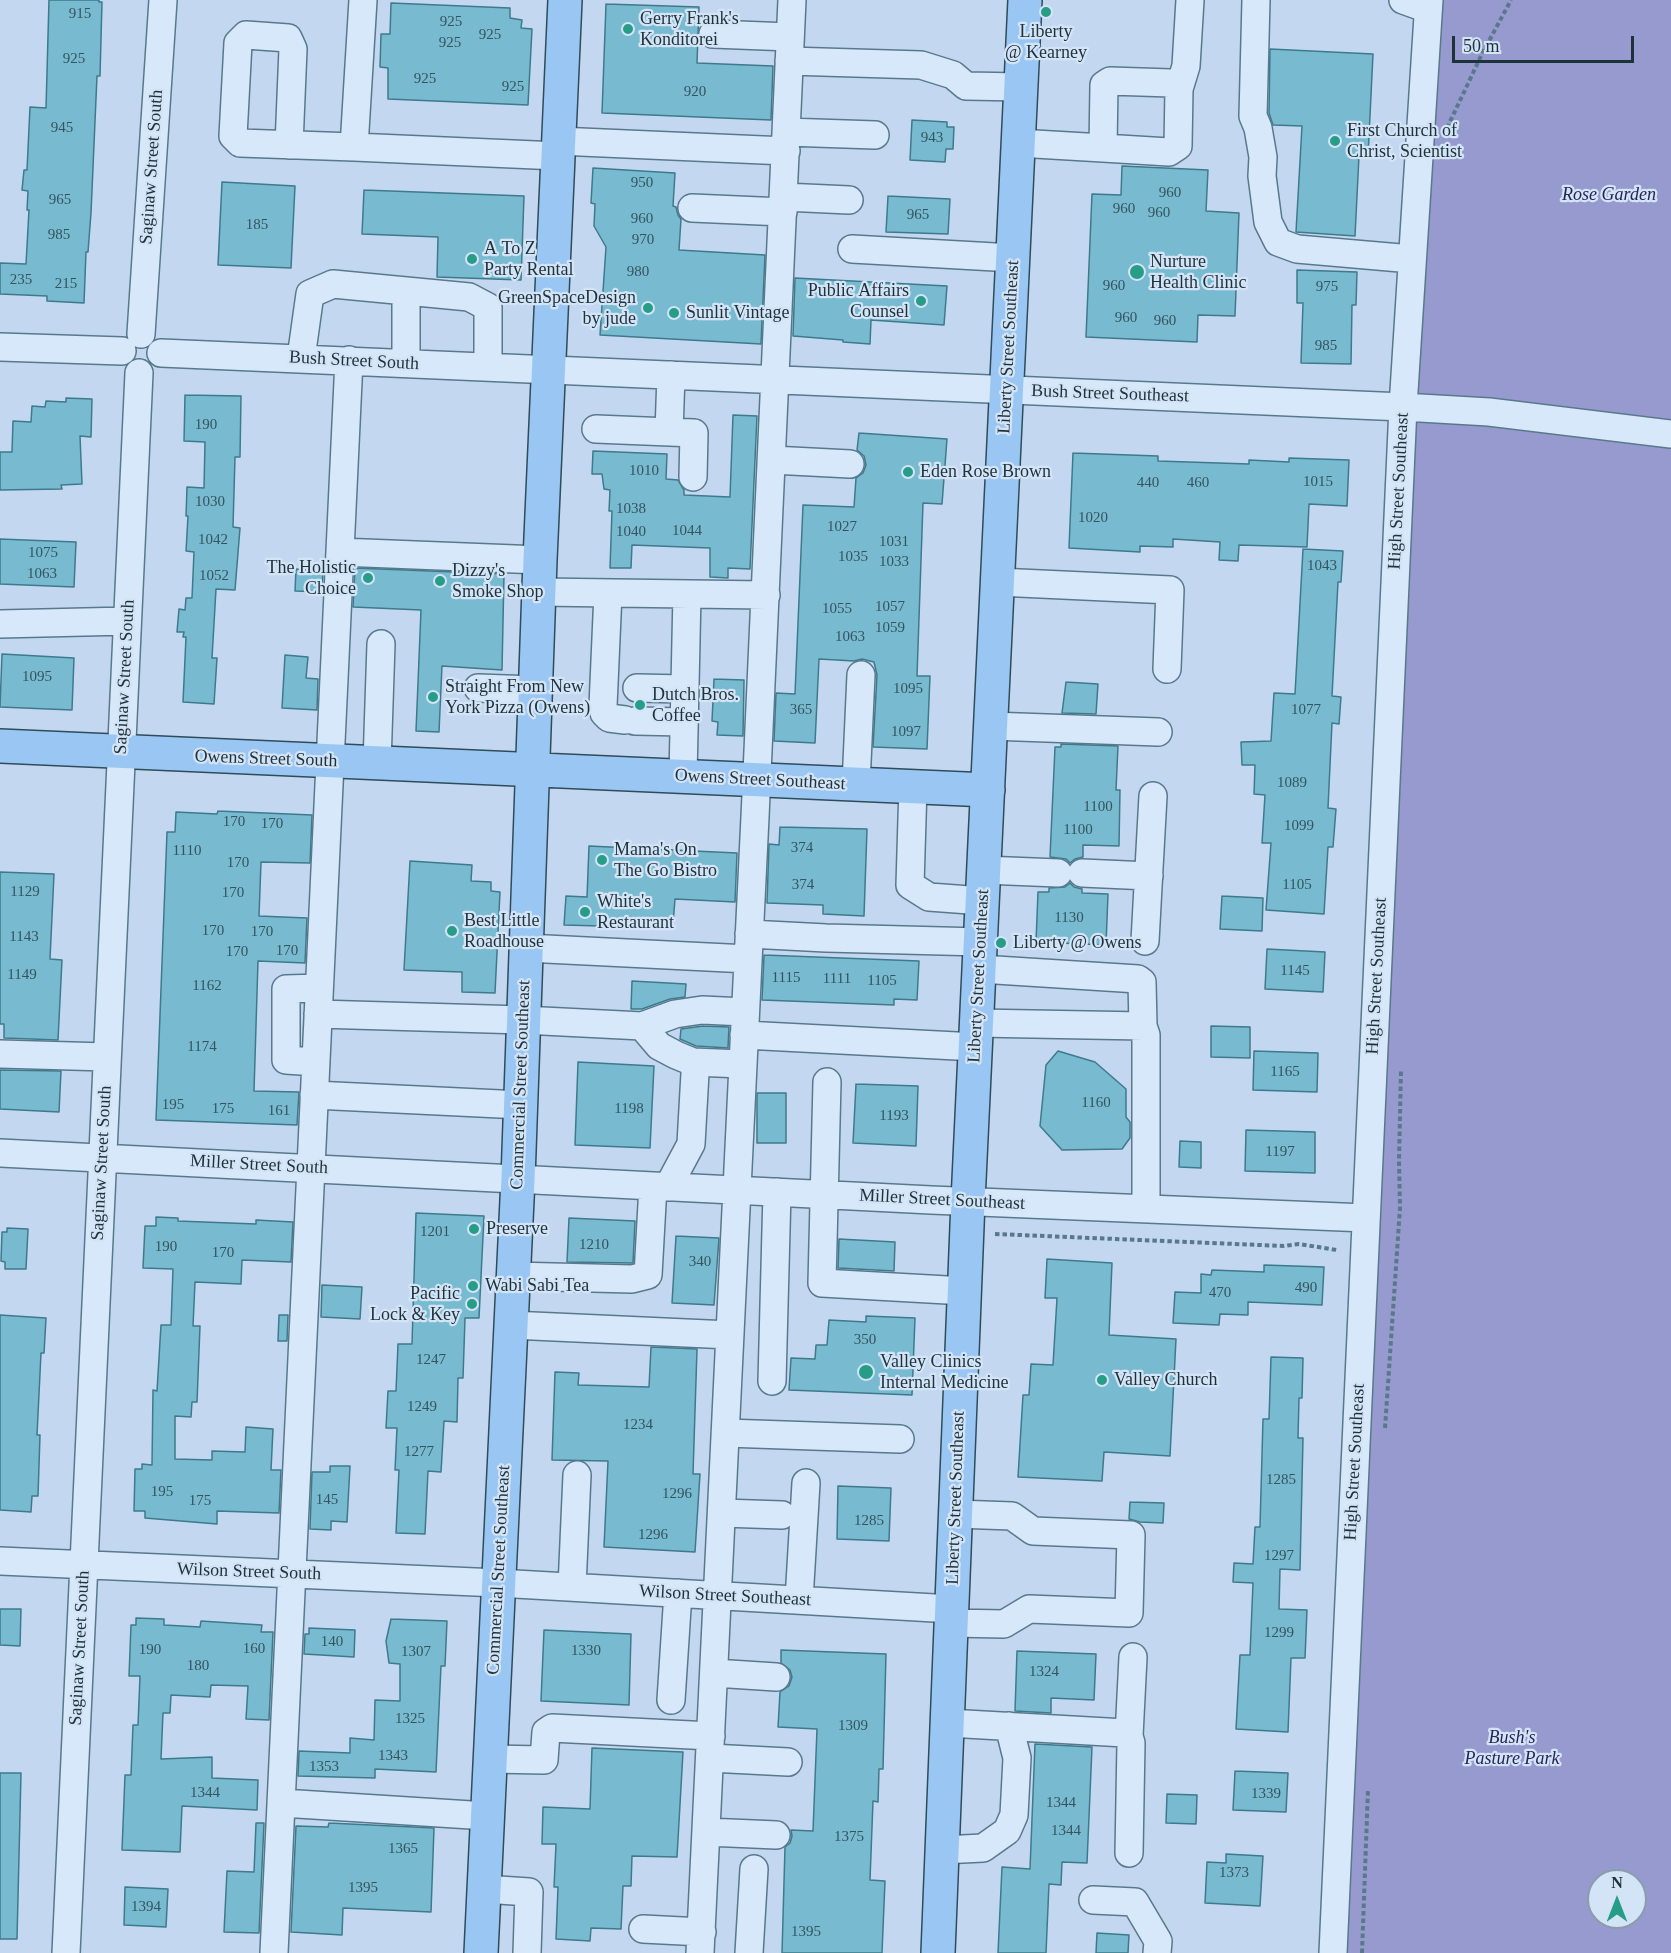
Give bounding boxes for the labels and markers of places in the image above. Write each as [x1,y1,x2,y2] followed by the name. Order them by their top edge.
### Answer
[1039,5,1053,19] marker: Liberty @ Kearney
[640,8,739,50] place label: Gerry Frank's Konditorei
[1005,21,1087,63] place label: Liberty @ Kearney
[621,22,635,36] marker: Gerry Frank's Konditorei
[1347,120,1462,162] place label: First Church of Christ, Scientist
[1328,134,1342,148] marker: First Church of Christ, Scientist
[484,238,573,280] place label: A To Z Party Rental
[1150,251,1246,294] place label: Nurture Health Clinic
[465,252,479,266] marker: A To Z Party Rental
[1128,263,1146,281] marker: Nurture Health Clinic
[808,280,909,322] place label: Public Affairs Counsel
[498,287,636,330] place label: GreenSpaceDesign by jude
[914,294,928,308] marker: Public Affairs Counsel
[641,301,655,315] marker: GreenSpaceDesign by jude
[686,302,789,324] place label: Sunlit Vintage
[667,306,681,320] marker: Sunlit Vintage
[920,461,1051,483] place label: Eden Rose Brown
[901,465,915,479] marker: Eden Rose Brown
[267,557,356,600] place label: The Holistic Choice
[452,560,544,602] place label: Dizzy's Smoke Shop
[361,571,375,585] marker: The Holistic Choice
[433,574,447,588] marker: Dizzy's Smoke Shop
[445,676,590,718] place label: Straight From New York Pizza (Owens)
[652,684,739,726] place label: Dutch Bros. Coffee
[426,690,440,704] marker: Straight From New York Pizza (Owens)
[633,698,647,712] marker: Dutch Bros. Coffee
[614,839,717,882] place label: Mama's On The Go Bistro
[595,853,609,867] marker: Mama's On The Go Bistro
[597,891,674,934] place label: White's Restaurant
[578,905,592,919] marker: White's Restaurant
[464,910,544,952] place label: Best Little Roadhouse
[445,924,459,938] marker: Best Little Roadhouse
[1013,932,1142,954] place label: Liberty @ Owens
[994,936,1008,950] marker: Liberty @ Owens
[486,1218,548,1240] place label: Preserve
[467,1222,481,1236] marker: Preserve
[485,1275,589,1297] place label: Wabi Sabi Tea
[466,1279,480,1293] marker: Wabi Sabi Tea
[370,1283,460,1326] place label: Pacific Lock & Key
[465,1297,479,1311] marker: Pacific Lock & Key
[880,1351,1008,1394] place label: Valley Clinics Internal Medicine
[857,1363,875,1381] marker: Valley Clinics Internal Medicine
[1114,1369,1217,1391] place label: Valley Church
[1095,1373,1109,1387] marker: Valley Church

